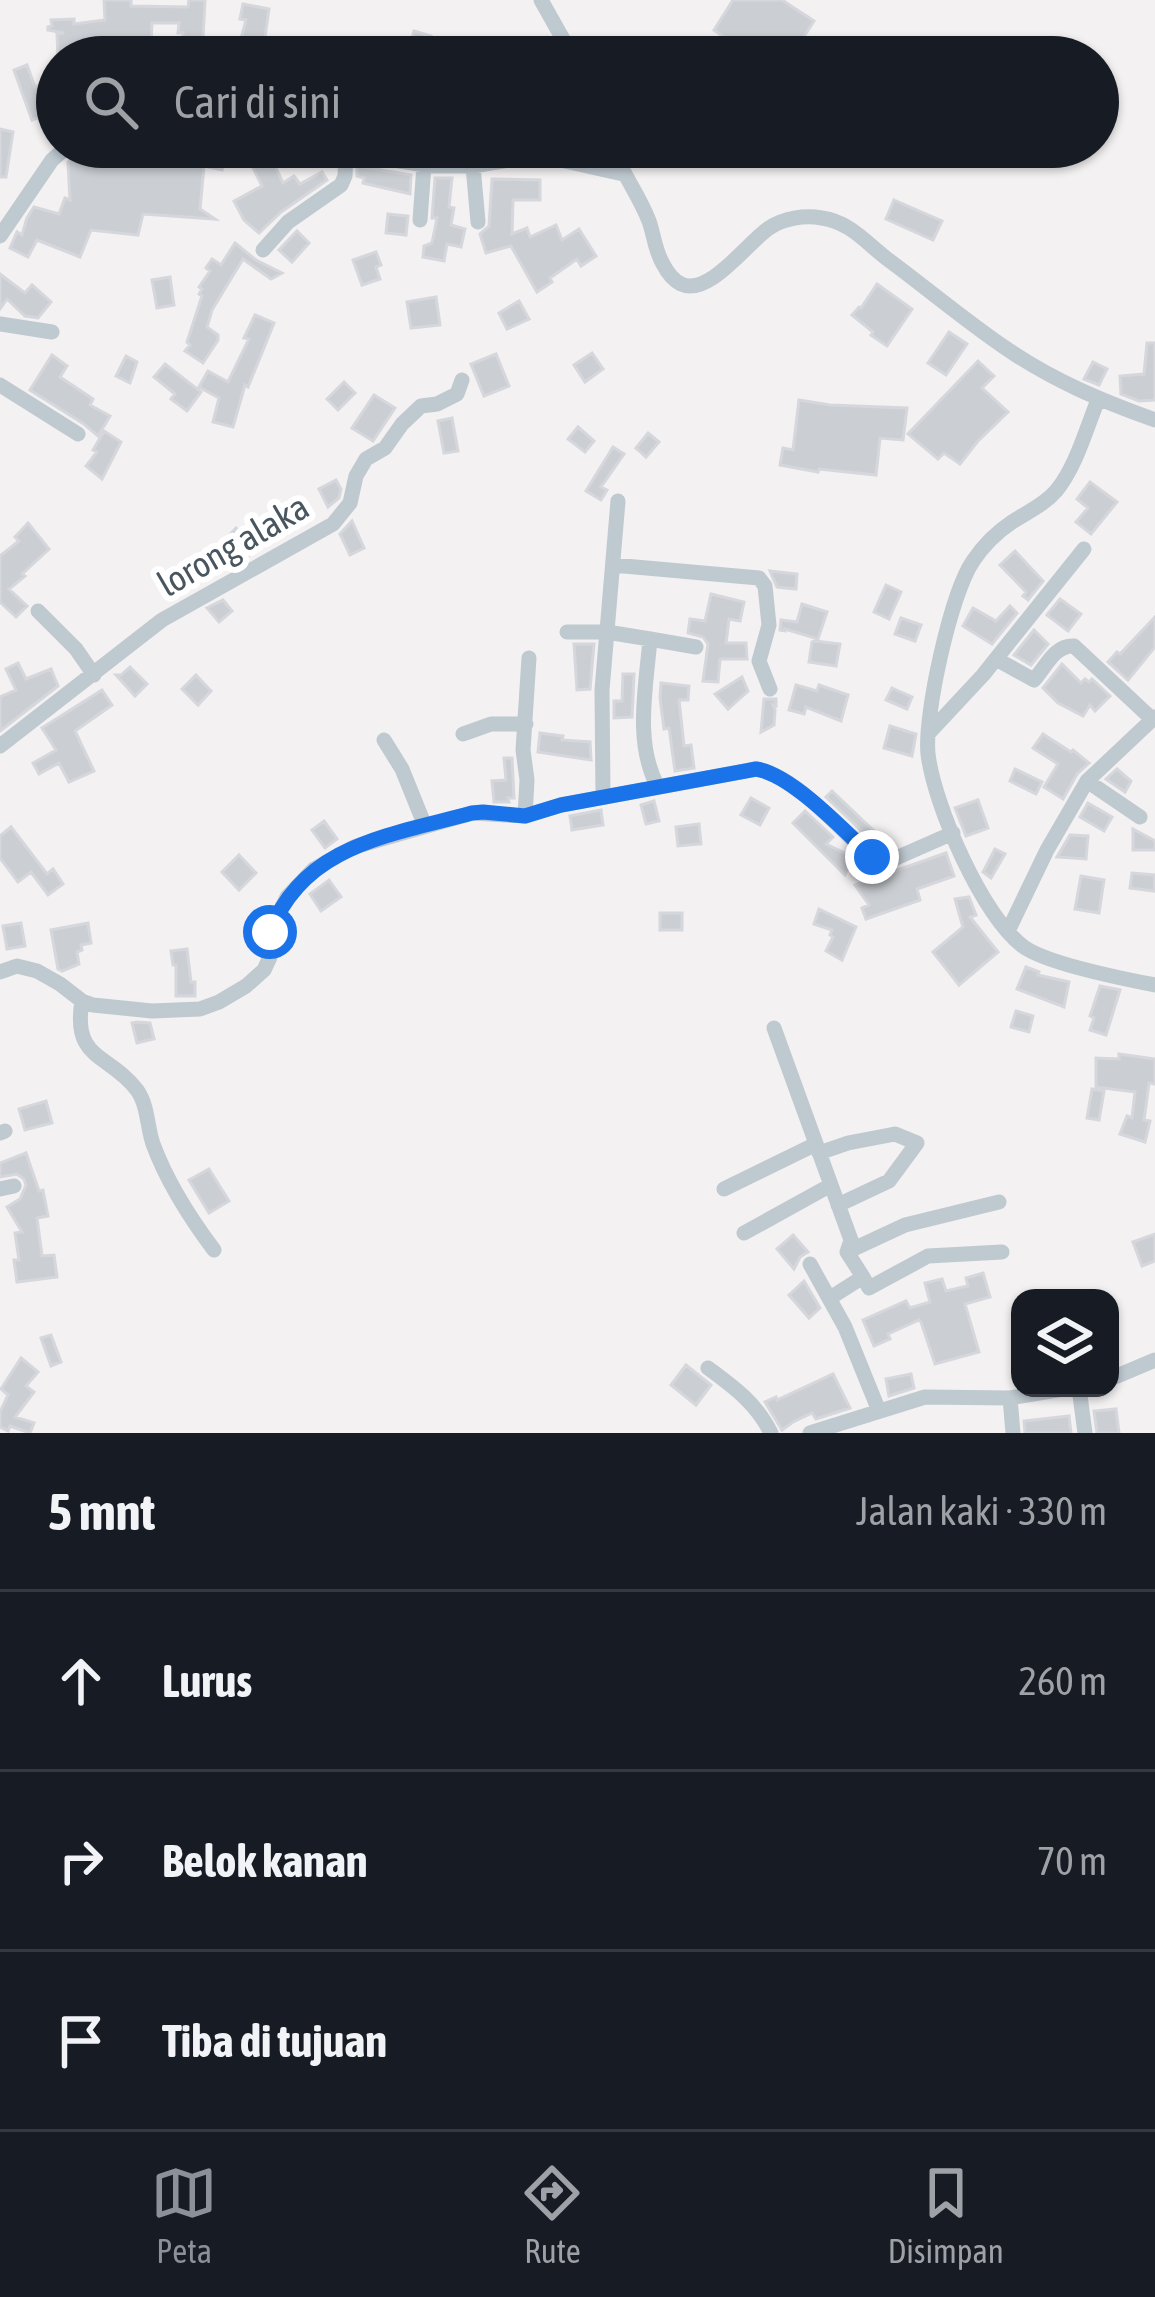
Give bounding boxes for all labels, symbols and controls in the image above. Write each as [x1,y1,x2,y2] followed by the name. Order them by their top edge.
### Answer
[36,36,1119,168] search box
[78,69,144,135] icon: search
[174,76,341,128] text: Cari di sini
[150,485,316,605] street label: lorong alaka
[845,830,899,884] route end
[243,905,297,959] route start
[1011,1289,1119,1397] map controls
[1011,1289,1119,1397] button: layers
[48,1482,155,1541] text: 5 mnt
[856,1489,1107,1533] text: Jalan kaki · 330 m
[48,1648,114,1714] icon: ahead
[162,1655,252,1707] text: Lurus
[1019,1659,1107,1703] text: 260 m
[48,1828,114,1894] icon: right
[162,1835,368,1887] text: Belok kanan
[1037,1839,1107,1883] text: 70 m
[48,2008,114,2074] icon: arrive
[162,2015,387,2067] text: Tiba di tujuan
[151,2160,217,2270] tab: Peta
[519,2160,585,2270] tab: Rute
[888,2160,1004,2270] tab: Disimpan

